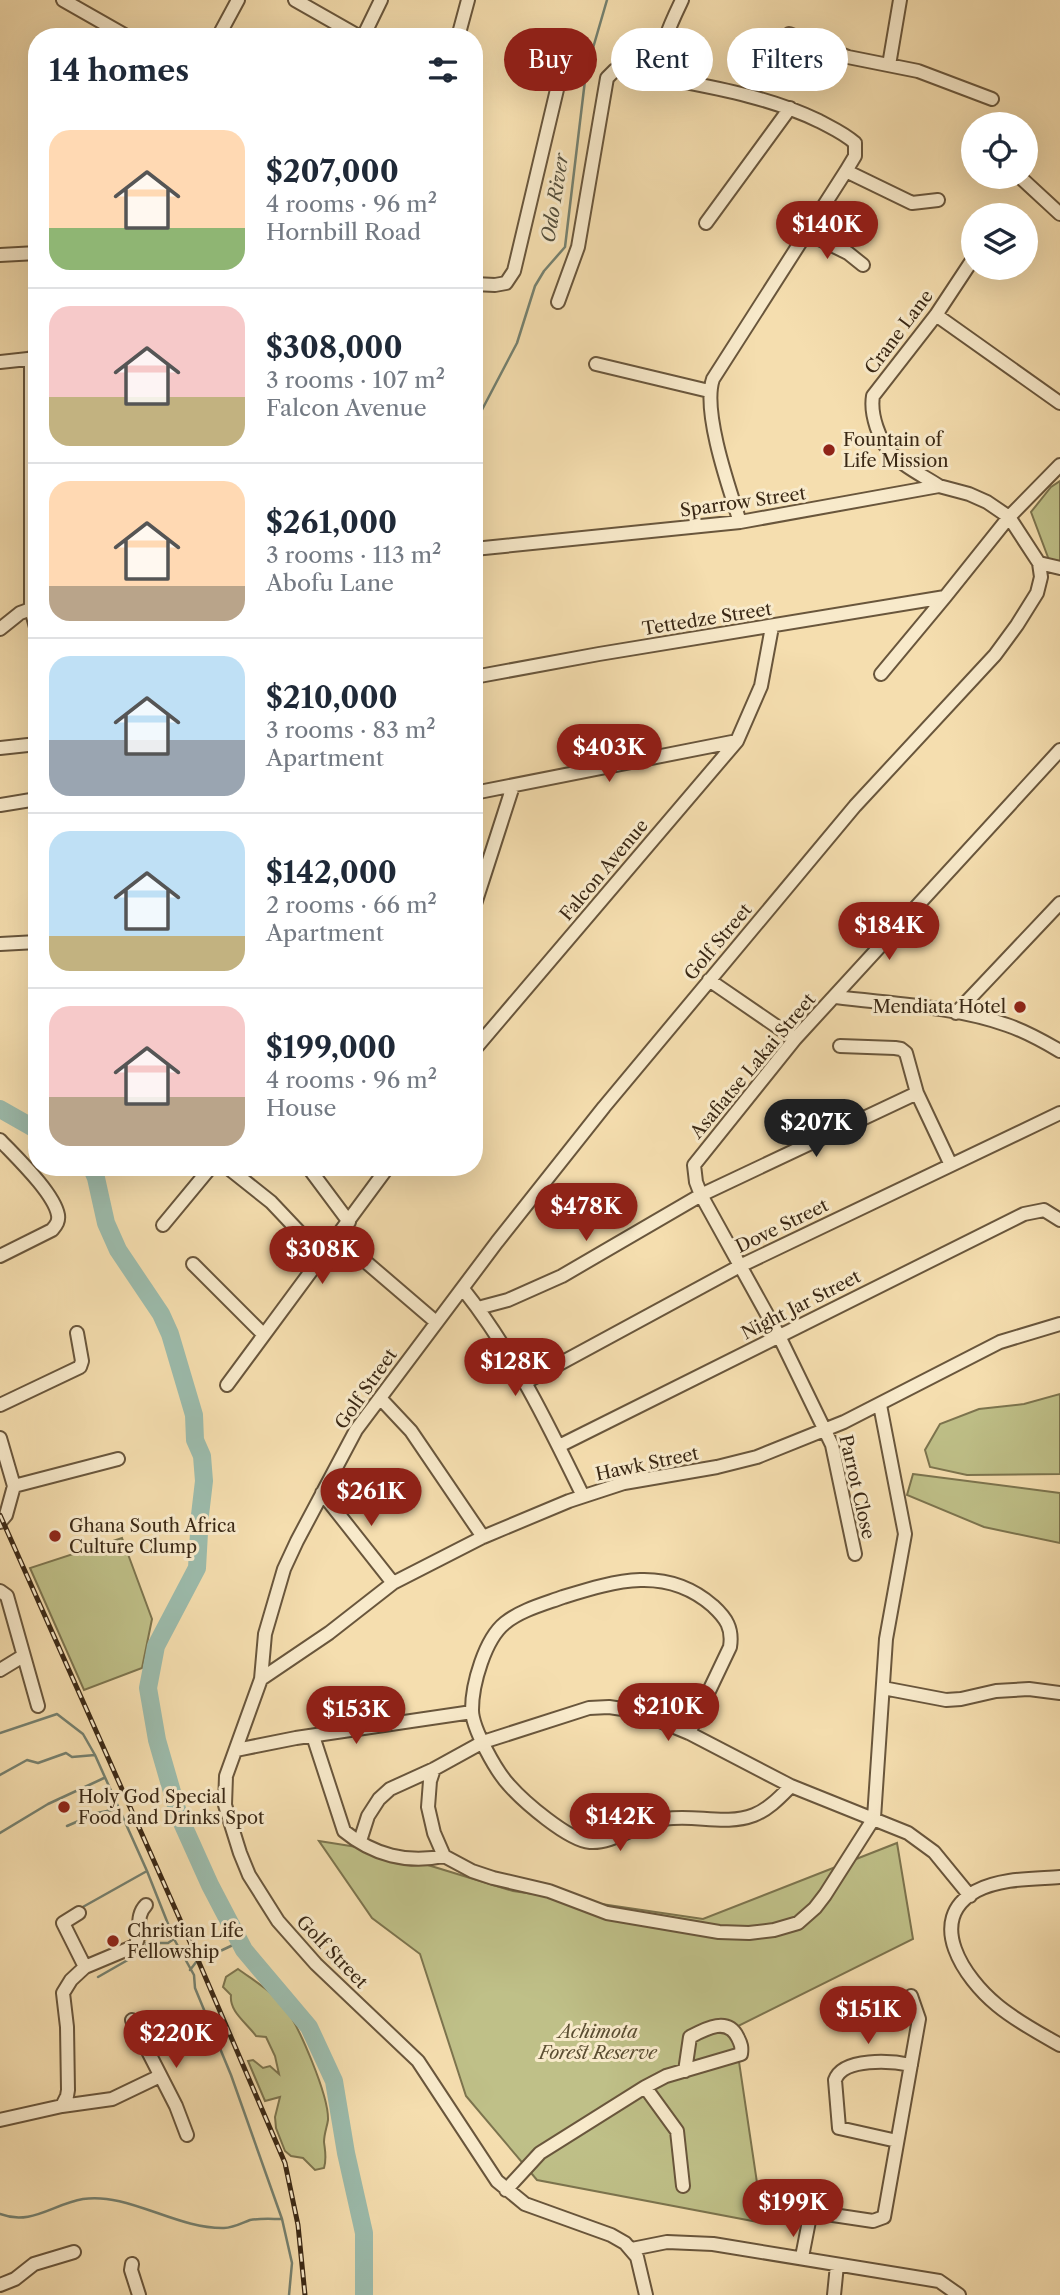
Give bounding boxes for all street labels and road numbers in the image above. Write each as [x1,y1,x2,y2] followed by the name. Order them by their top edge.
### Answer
[860,286,938,378] street label: Crane Lane
[679,482,808,522] street label: Sparrow Street
[641,598,774,640] street label: Tettedze Street
[555,815,653,925] street label: Falcon Avenue
[680,899,757,985] street label: Golf Street
[685,988,821,1144] street label: Asafiatse Lakai Street
[732,1194,832,1258] street label: Dove Street
[738,1265,865,1344] street label: Night Jar Street
[330,1344,402,1433] street label: Golf Street
[834,1433,880,1541] street label: Parrot Close
[593,1442,701,1486] street label: Hawk Street
[292,1911,373,1994] street label: Golf Street

